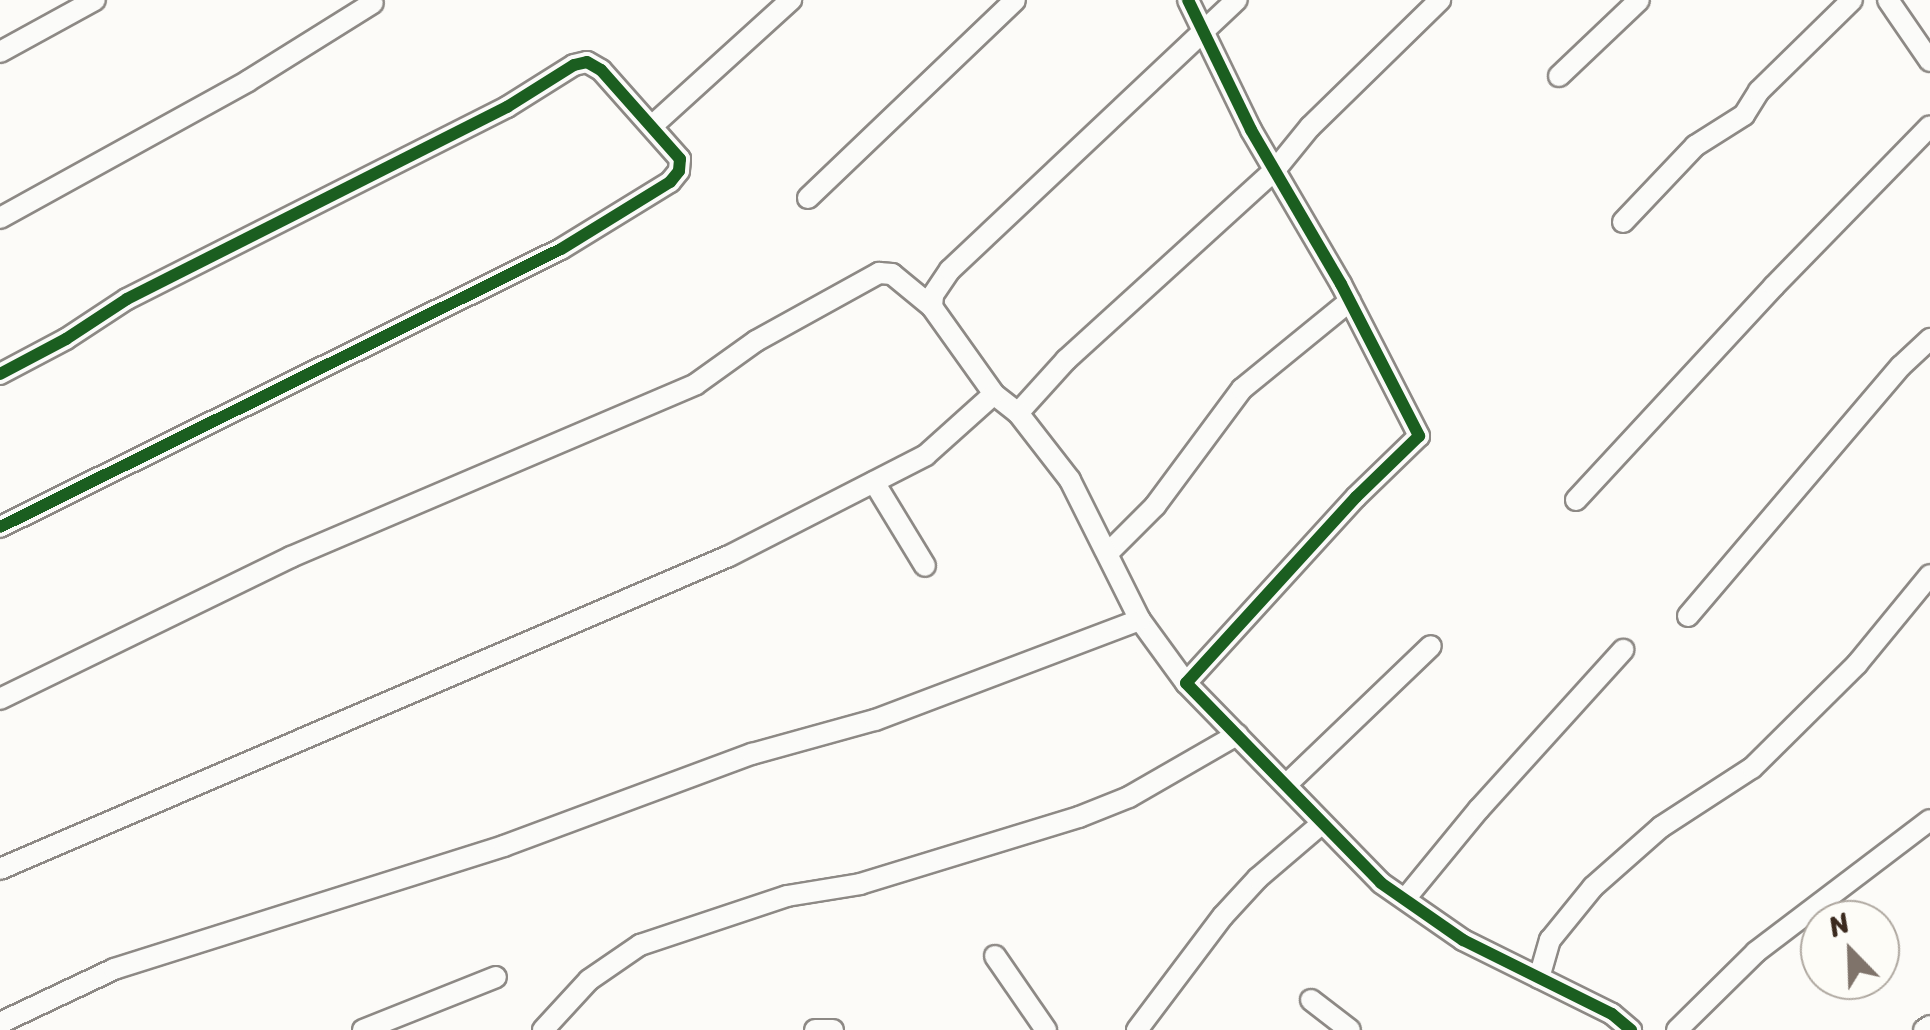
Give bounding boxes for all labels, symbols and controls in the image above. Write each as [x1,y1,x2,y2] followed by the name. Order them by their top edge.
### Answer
[1820,897,1857,950] text: N
[1800,900,1900,1000] north arrow

